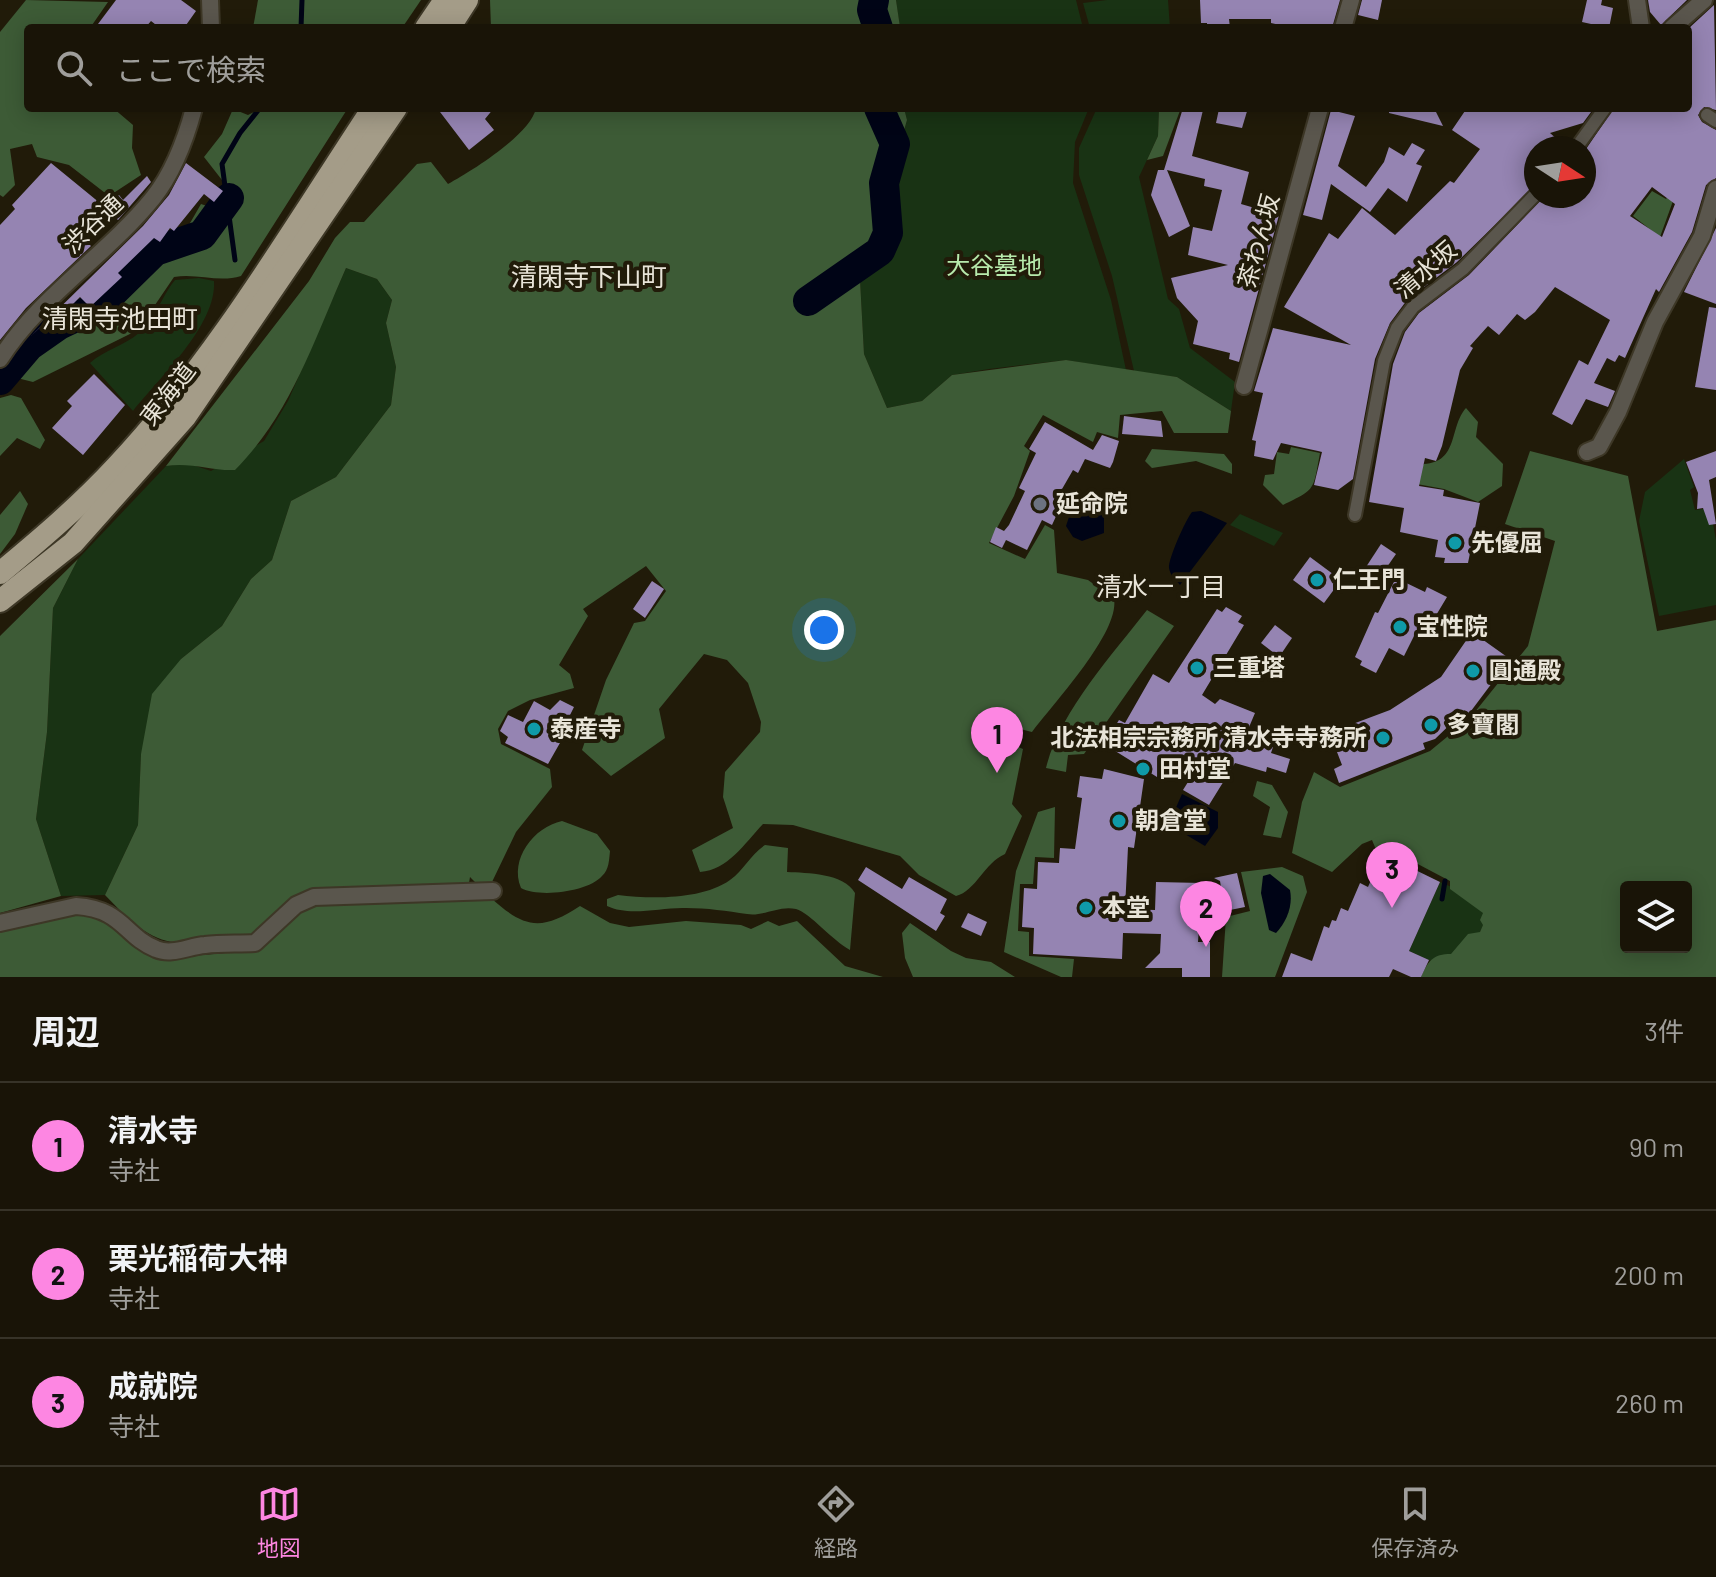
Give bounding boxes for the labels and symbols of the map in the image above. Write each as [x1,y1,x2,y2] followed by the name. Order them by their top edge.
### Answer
[1524,136,1596,208] north arrow
[56,187,128,258] street label: 渋谷通
[1231,190,1284,291] street label: 茶わん坂
[1388,234,1462,303] street label: 清水坂
[946,250,1042,279] park label: 大谷墓地
[511,260,667,291] district label: 清閑寺下山町
[42,302,198,333] district label: 清閑寺池田町
[133,356,200,430] street label: 東海道
[1056,488,1128,517] place label: 延命院
[1031,495,1049,513] marker: 延命院
[1471,527,1543,556] place label: 先優屈
[1446,534,1464,552] marker: 先優屈
[1333,564,1405,593] place label: 仁王門
[1096,570,1226,601] district label: 清水一丁目
[1308,571,1326,589] marker: 仁王門
[804,610,844,650] your location
[1416,611,1488,640] place label: 宝性院
[1391,618,1409,636] marker: 宝性院
[1213,652,1285,681] place label: 三重塔
[1489,655,1561,684] place label: 圓通殿
[1188,659,1206,677] marker: 三重塔
[1464,662,1482,680] marker: 圓通殿
[971,707,1023,773] pin: 1
[1447,709,1519,738] place label: 多寶閣
[550,713,622,742] place label: 泰産寺
[1422,716,1440,734] marker: 多寶閣
[525,720,543,738] marker: 泰産寺
[1050,722,1367,751] place label: 北法相宗宗務所 清水寺寺務所
[1374,729,1392,747] marker: 北法相宗宗務所 清水寺寺務所
[1159,753,1231,782] place label: 田村堂
[1134,760,1152,778] marker: 田村堂
[1135,805,1207,834] place label: 朝倉堂
[1110,812,1128,830] marker: 朝倉堂
[1366,842,1418,908] pin: 3
[1180,881,1232,947] pin: 2
[1102,892,1150,921] place label: 本堂
[1077,899,1095,917] marker: 本堂

